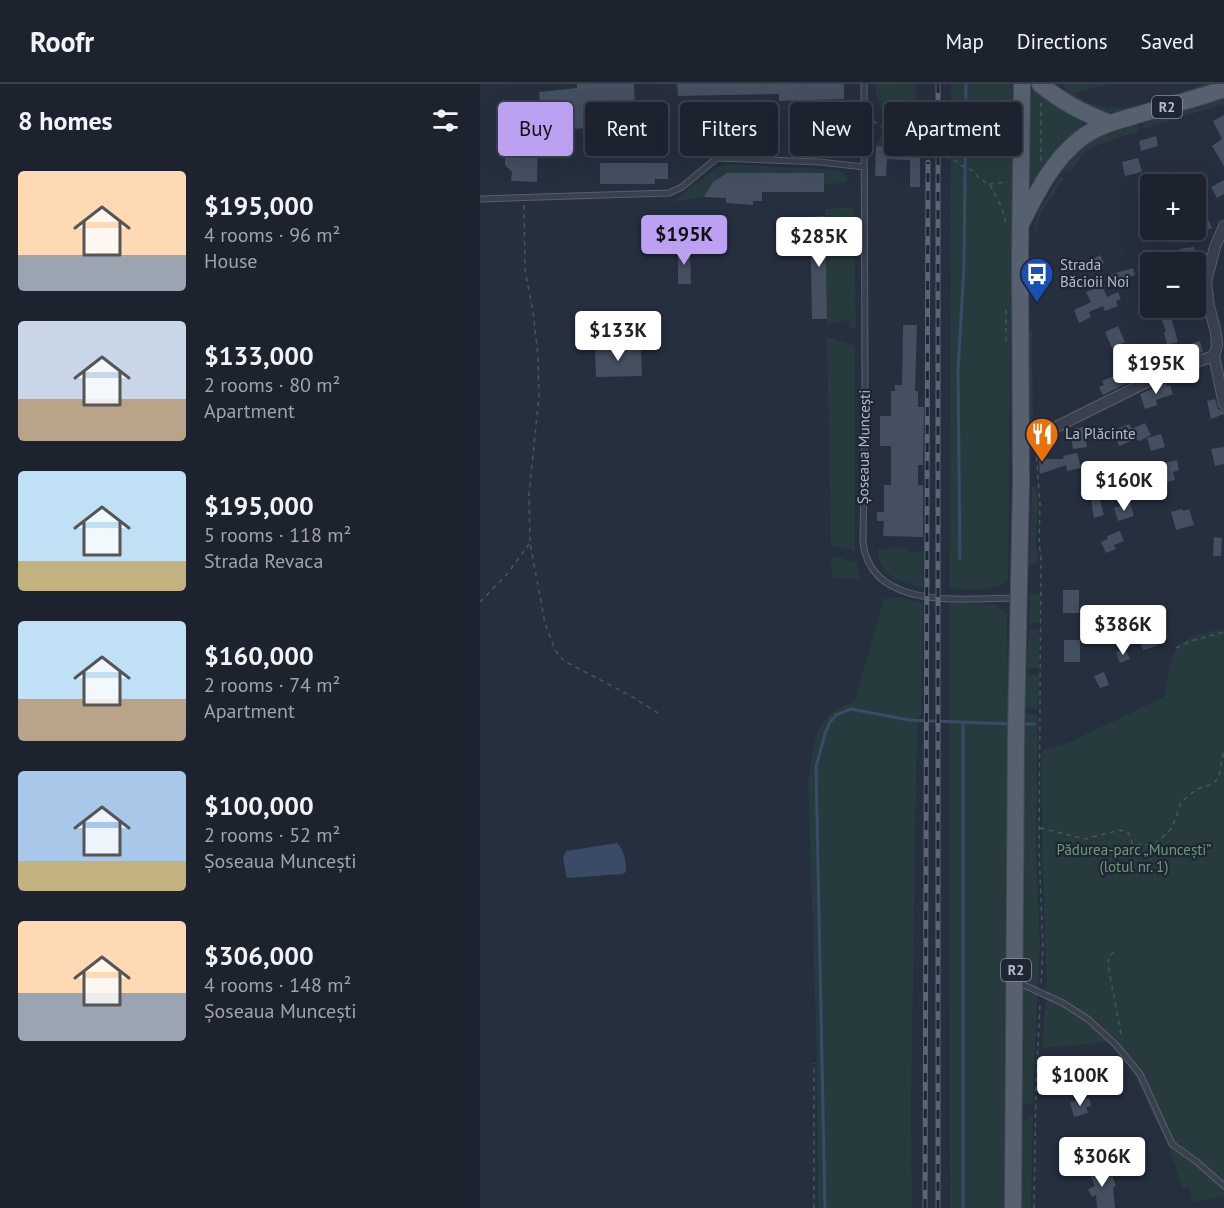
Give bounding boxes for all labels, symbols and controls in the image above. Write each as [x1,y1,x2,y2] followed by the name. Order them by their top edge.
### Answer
[30,23,94,60] text: Roofr
[945,28,984,55] text: Map
[1017,28,1108,55] text: Directions
[1141,28,1194,55] text: Saved
[1152,96,1182,118] road number: R2
[498,102,573,156] chip: Buy
[585,102,668,156] chip: Rent
[680,102,778,156] chip: Filters
[790,102,872,156] chip: New
[884,102,1022,156] chip: Apartment
[18,104,113,137] text: 8 homes
[429,104,462,137] icon: filters
[1140,174,1206,318] map controls
[1140,174,1206,240] button: +
[204,189,314,222] text: $195,000
[66,195,138,267] icon: home
[642,215,726,266] pin: $195K
[777,217,861,268] pin: $285K
[655,221,713,247] text: $195K
[204,222,340,248] text: 4 rooms · 96 m²
[790,223,848,249] text: $285K
[204,248,258,274] text: House
[1140,252,1206,318] button: −
[1060,255,1129,291] place label: Strada Băcioii Noi
[1019,256,1055,303] bus stop icon: Strada Băcioii Noi
[576,311,660,362] pin: $133K
[589,317,647,343] text: $133K
[204,339,314,372] text: $133,000
[1114,344,1198,395] pin: $195K
[66,345,138,417] icon: home
[1127,350,1185,376] text: $195K
[204,372,340,398] text: 2 rooms · 80 m²
[853,390,874,504] street label: Șoseaua Muncești
[204,398,295,424] text: Apartment
[1024,416,1060,463] restaurant icon: La Plăcinte
[1065,424,1136,443] place label: La Plăcinte
[1082,461,1166,512] pin: $160K
[1095,467,1153,493] text: $160K
[204,489,314,522] text: $195,000
[66,495,138,567] icon: home
[204,522,351,548] text: 5 rooms · 118 m²
[204,548,323,574] text: Strada Revaca
[1081,605,1165,656] pin: $386K
[1094,611,1152,637] text: $386K
[204,639,314,672] text: $160,000
[66,645,138,717] icon: home
[204,672,340,698] text: 2 rooms · 74 m²
[204,698,295,724] text: Apartment
[204,789,314,822] text: $100,000
[66,795,138,867] icon: home
[204,822,340,848] text: 2 rooms · 52 m²
[1057,840,1211,876] park label: Pădurea-parc „Muncești” (lotul nr. 1)
[204,848,357,874] text: Șoseaua Muncești
[204,939,314,972] text: $306,000
[66,945,138,1017] icon: home
[1001,959,1031,981] road number: R2
[204,972,351,998] text: 4 rooms · 148 m²
[204,998,357,1024] text: Șoseaua Muncești
[1038,1056,1122,1107] pin: $100K
[1051,1062,1109,1088] text: $100K
[1060,1137,1144,1188] pin: $306K
[1073,1143,1131,1169] text: $306K

